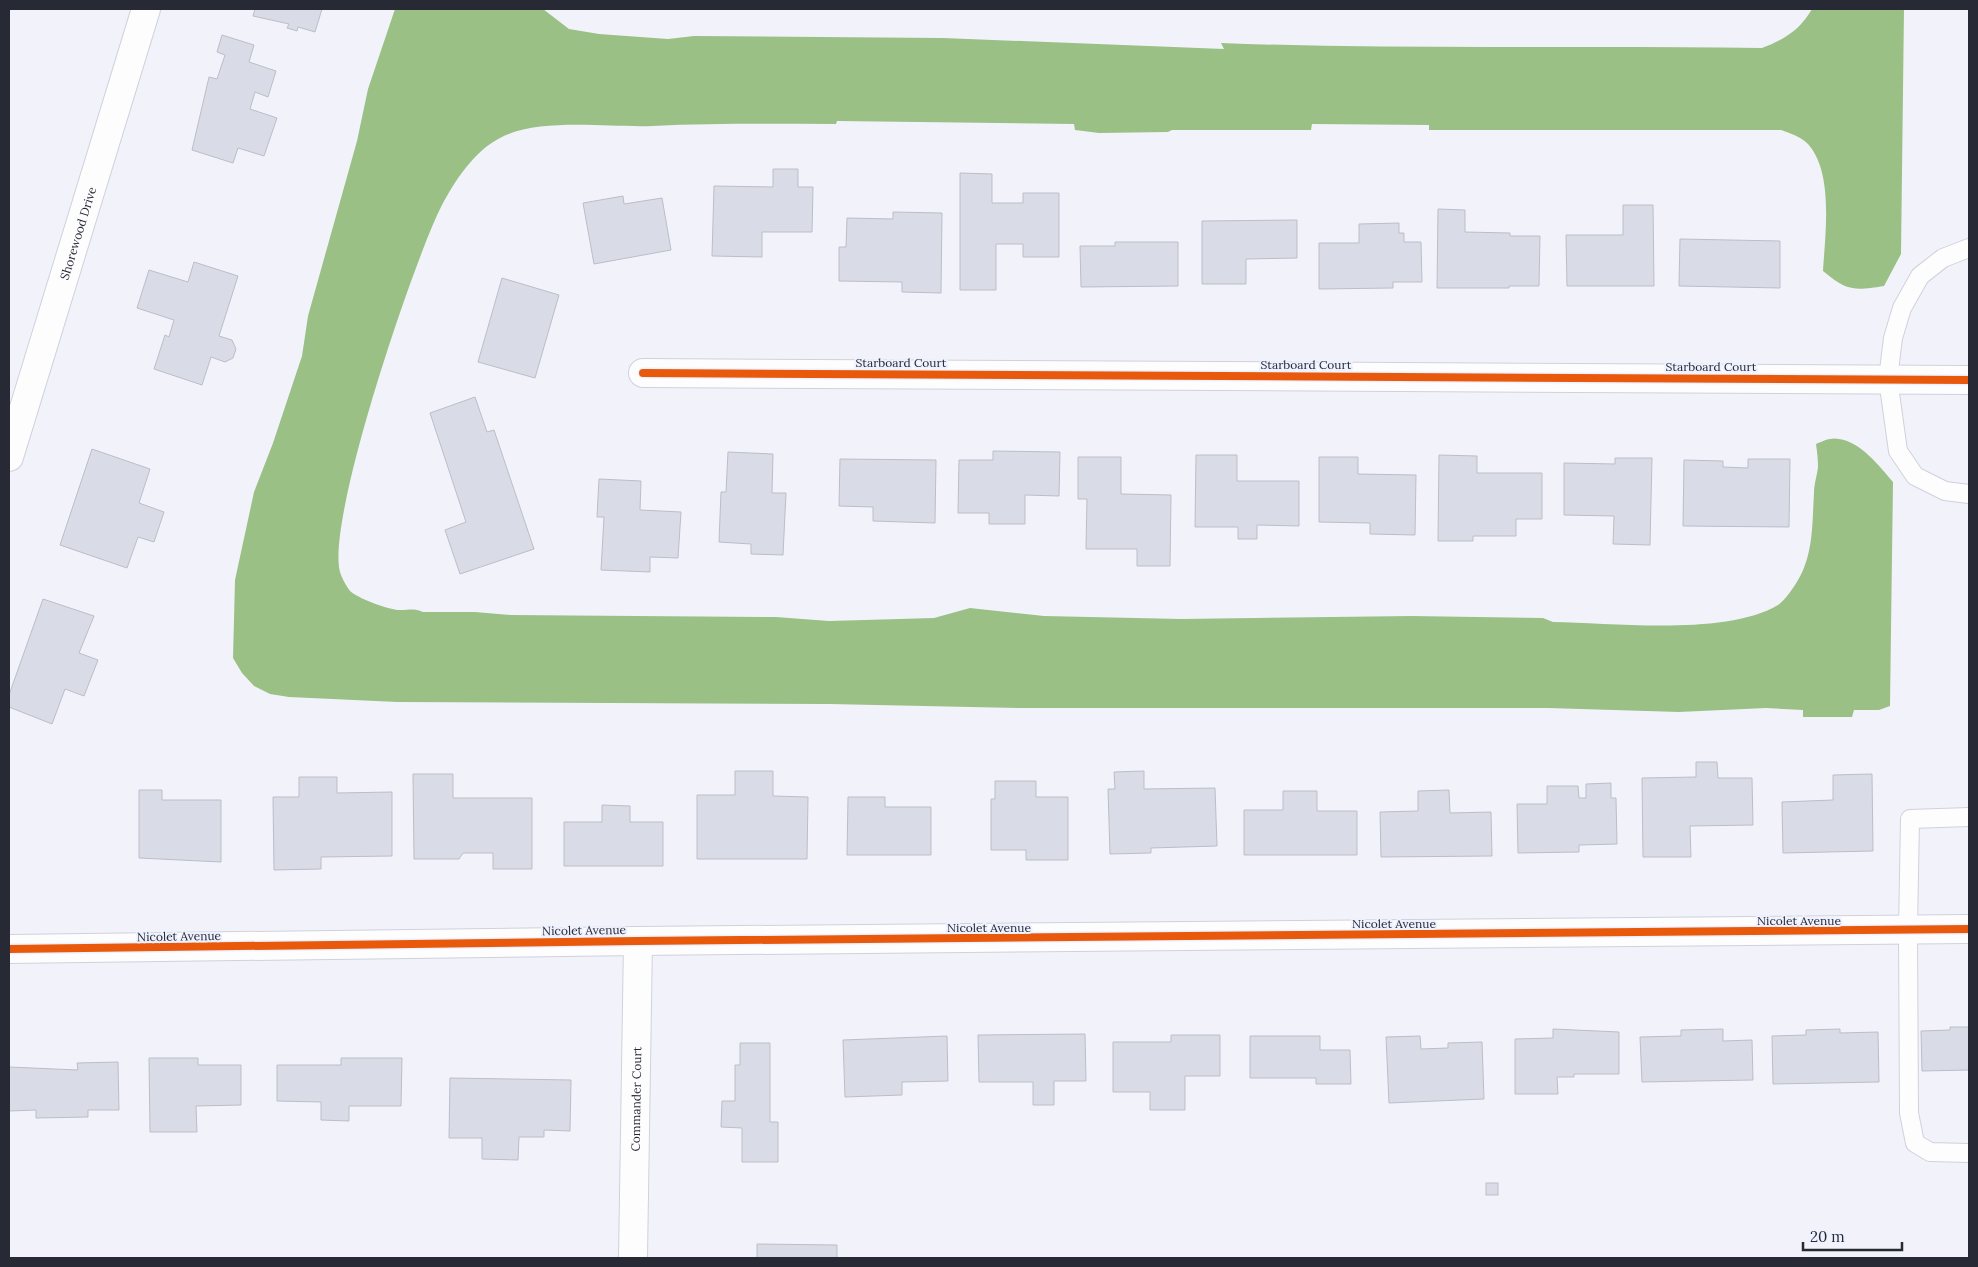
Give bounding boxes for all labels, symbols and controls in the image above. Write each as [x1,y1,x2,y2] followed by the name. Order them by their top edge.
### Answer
[56,184,99,282] street label: Shorewood Drive
[856,355,947,370] street label: Starboard Court
[1261,357,1352,372] street label: Starboard Court
[1666,359,1757,374] street label: Starboard Court
[1757,913,1842,928] street label: Nicolet Avenue
[1352,916,1437,931] street label: Nicolet Avenue
[947,920,1032,935] street label: Nicolet Avenue
[542,922,627,938] street label: Nicolet Avenue
[137,928,222,944] street label: Nicolet Avenue
[627,1046,644,1152] street label: Commander Court
[1803,1220,1902,1252] scale bar
[1810,1227,1845,1246] text: 20 m

